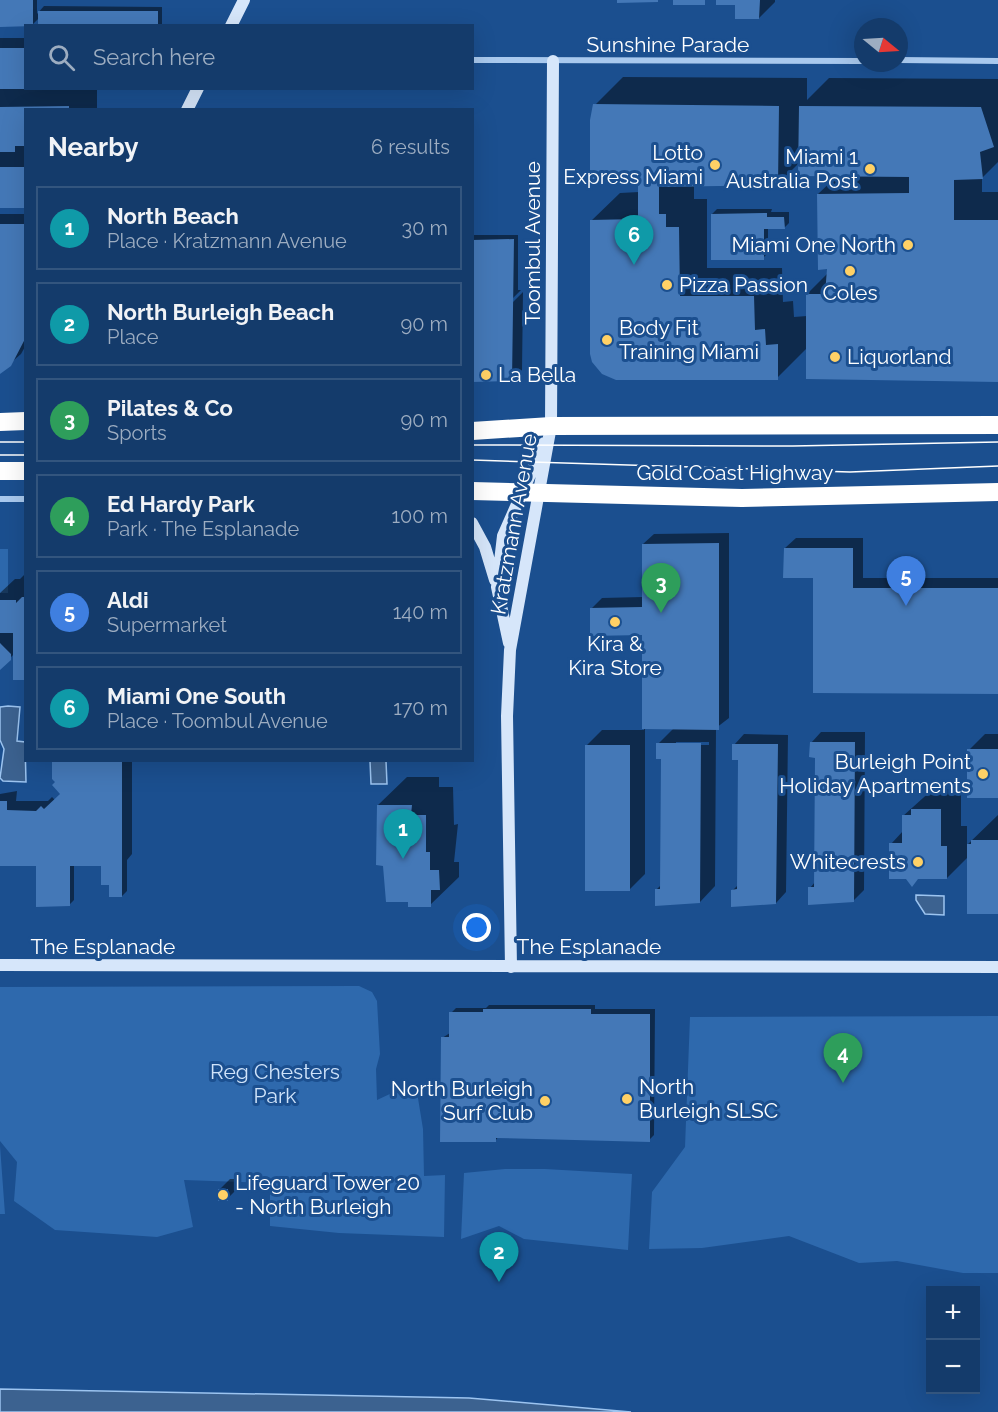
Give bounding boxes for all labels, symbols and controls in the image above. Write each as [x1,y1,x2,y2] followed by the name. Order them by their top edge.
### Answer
[854,18,908,72] north arrow
[24,24,474,90] search box
[587,32,749,57] street label: Sunshine Parade
[45,41,78,74] icon: search
[93,44,215,70] text: Search here
[48,132,138,162] text: Nearby
[371,135,450,159] text: 6 results
[563,140,703,189] place label: Lotto Express Miami
[726,144,858,193] place label: Miami 1 Australia Post
[708,158,722,172] marker: Lotto Express Miami
[520,161,545,325] street label: Toombul Avenue
[863,162,877,176] marker: Miami 1 Australia Post
[107,203,239,229] text: North Beach
[65,216,74,240] text: 1
[402,216,448,240] text: 30 m
[614,216,654,265] pin: 6
[107,229,347,253] text: Place · Kratzmann Avenue
[732,232,896,257] place label: Miami One North
[901,238,915,252] marker: Miami One North
[843,264,857,278] marker: Coles
[679,272,808,297] place label: Pizza Passion
[660,278,674,292] marker: Pizza Passion
[822,280,878,305] place label: Coles
[107,299,334,325] text: North Burleigh Beach
[64,312,75,336] text: 2
[401,312,448,336] text: 90 m
[619,315,759,364] place label: Body Fit Training Miami
[107,325,158,349] text: Place
[600,333,614,347] marker: Body Fit Training Miami
[847,344,952,369] place label: Liquorland
[828,350,842,364] marker: Liquorland
[498,362,576,387] place label: La Bella
[479,368,493,382] marker: La Bella
[107,395,233,421] text: Pilates & Co
[64,408,75,432] text: 3
[401,408,448,432] text: 90 m
[107,421,167,445] text: Sports
[485,432,542,616] street label: Kratzmann Avenue
[637,460,833,485] street label: Gold Coast Highway
[107,491,255,517] text: Ed Hardy Park
[64,504,75,528] text: 4
[391,504,448,528] text: 100 m
[107,517,299,541] text: Park · The Esplanade
[886,556,926,606] pin: 5
[642,564,680,613] pin: 3
[107,587,149,613] text: Aldi
[64,600,75,624] text: 5
[393,600,448,624] text: 140 m
[107,613,227,637] text: Supermarket
[608,615,622,629] marker: Kira & Kira Store
[568,631,662,680] place label: Kira & Kira Store
[107,683,286,709] text: Miami One South
[63,696,76,720] text: 6
[393,696,448,720] text: 170 m
[107,709,328,733] text: Place · Toombul Avenue
[779,749,971,798] place label: Burleigh Point Holiday Apartments
[976,767,990,781] marker: Burleigh Point Holiday Apartments
[384,810,422,859] pin: 1
[790,849,906,874] place label: Whitecrests
[911,855,925,869] marker: Whitecrests
[462,913,491,942] your location
[31,934,175,959] street label: The Esplanade
[517,934,661,959] street label: The Esplanade
[824,1034,862,1083] pin: 4
[210,1059,340,1108] park label: Reg Chesters Park
[639,1074,778,1123] place label: North Burleigh SLSC
[391,1076,533,1125] place label: North Burleigh Surf Club
[620,1092,634,1106] marker: North Burleigh SLSC
[538,1094,552,1108] marker: North Burleigh Surf Club
[235,1170,420,1219] place label: Lifeguard Tower 20 - North Burleigh
[216,1188,230,1202] marker: Lifeguard Tower 20 - North Burleigh
[480,1232,518,1282] pin: 2
[926,1286,980,1394] map controls
[926,1286,980,1340] button: +
[926,1340,980,1394] button: −

